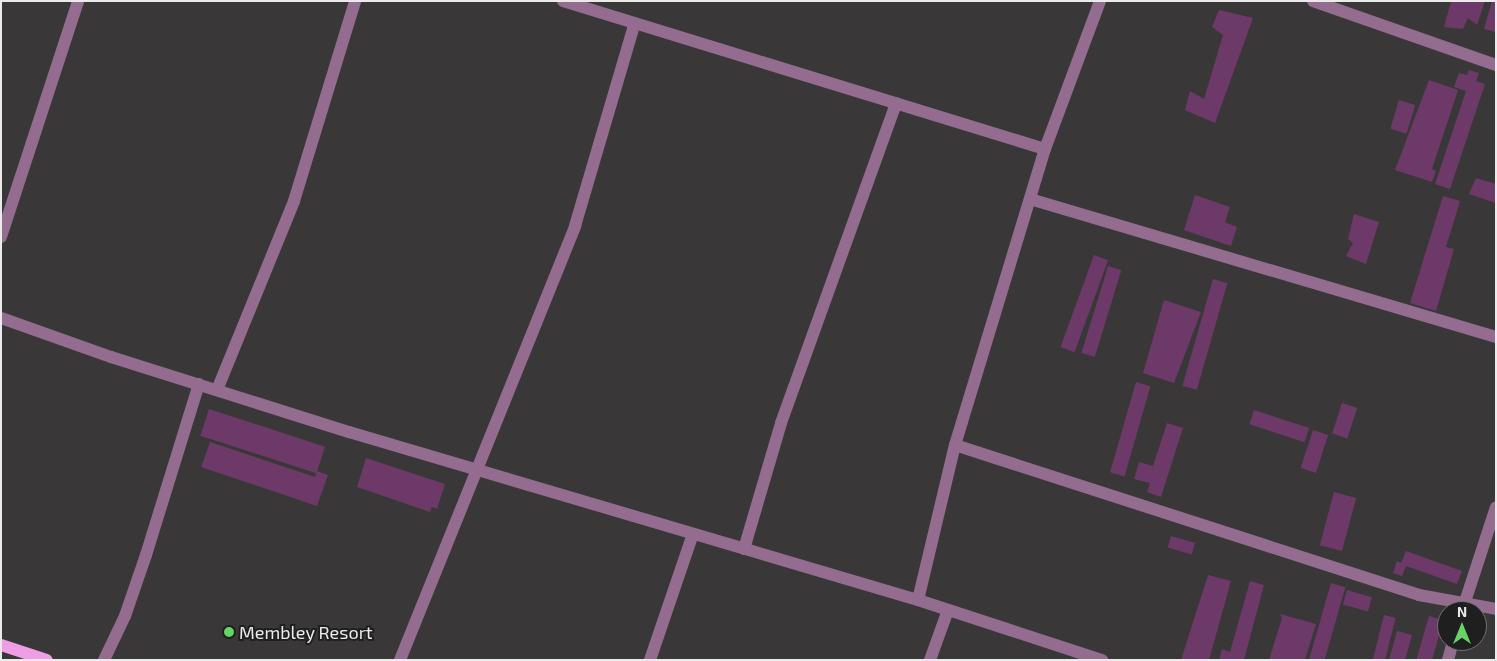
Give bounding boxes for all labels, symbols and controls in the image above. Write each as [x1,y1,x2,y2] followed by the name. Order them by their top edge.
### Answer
[1437,601,1487,651] north arrow
[1457,603,1467,620] text: N
[239,621,373,643] place label: Membley Resort
[223,626,235,638] marker: Membley Resort

